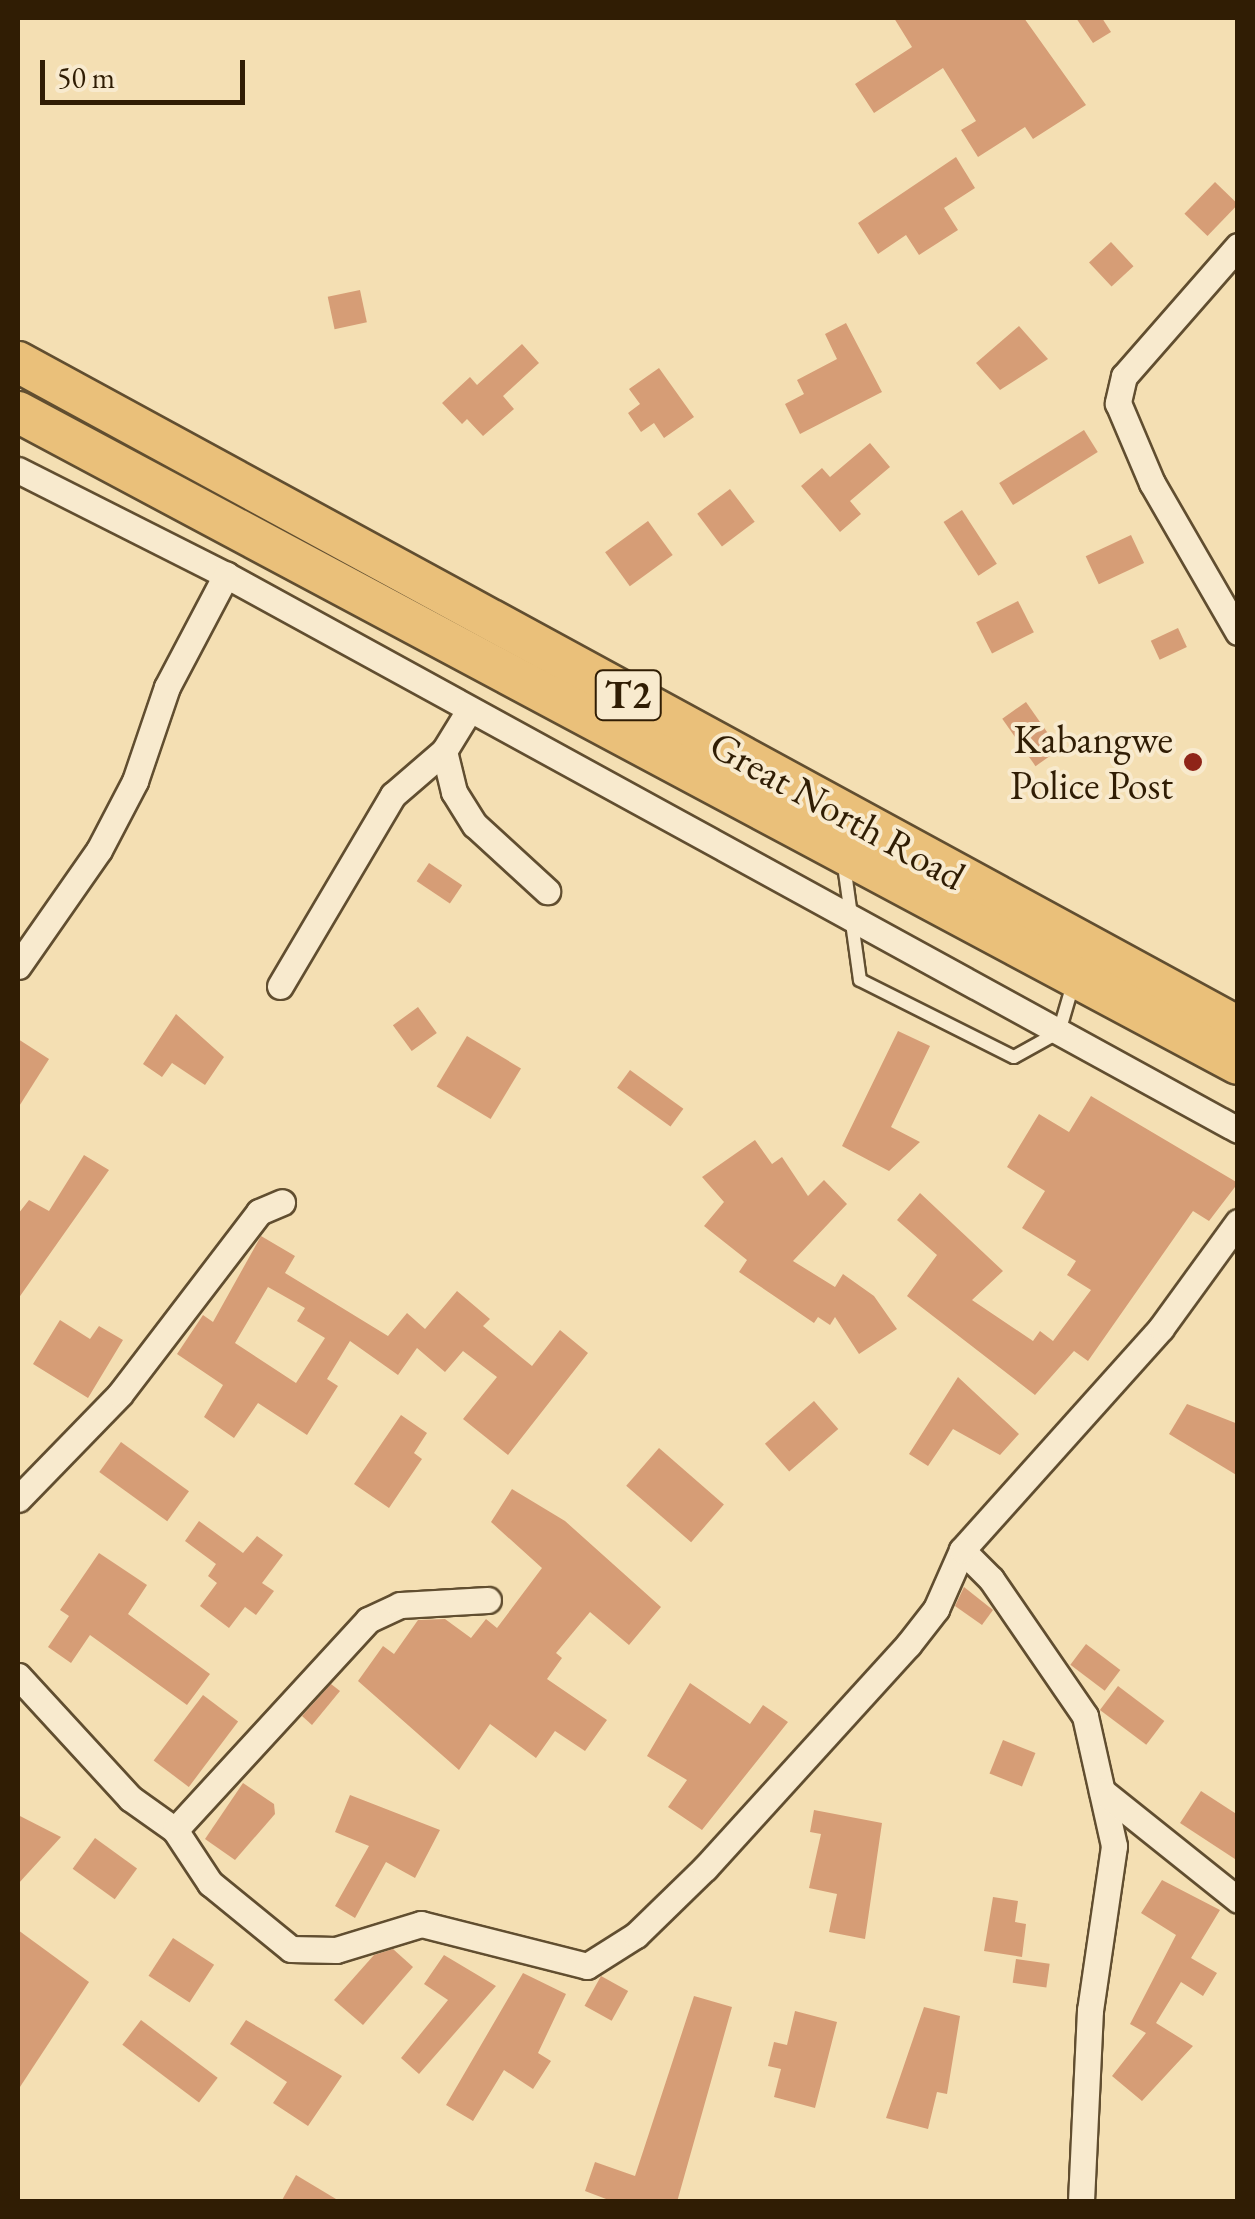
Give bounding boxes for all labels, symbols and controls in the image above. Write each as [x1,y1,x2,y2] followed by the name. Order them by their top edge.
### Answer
[45,40,250,102] scale bar
[57,58,115,97] text: 50 m
[593,662,663,728] road number: T2
[1010,715,1173,809] place label: Kabangwe Police Post
[702,720,974,900] street label: Great North Road
[1182,751,1204,773] marker: Kabangwe Police Post

